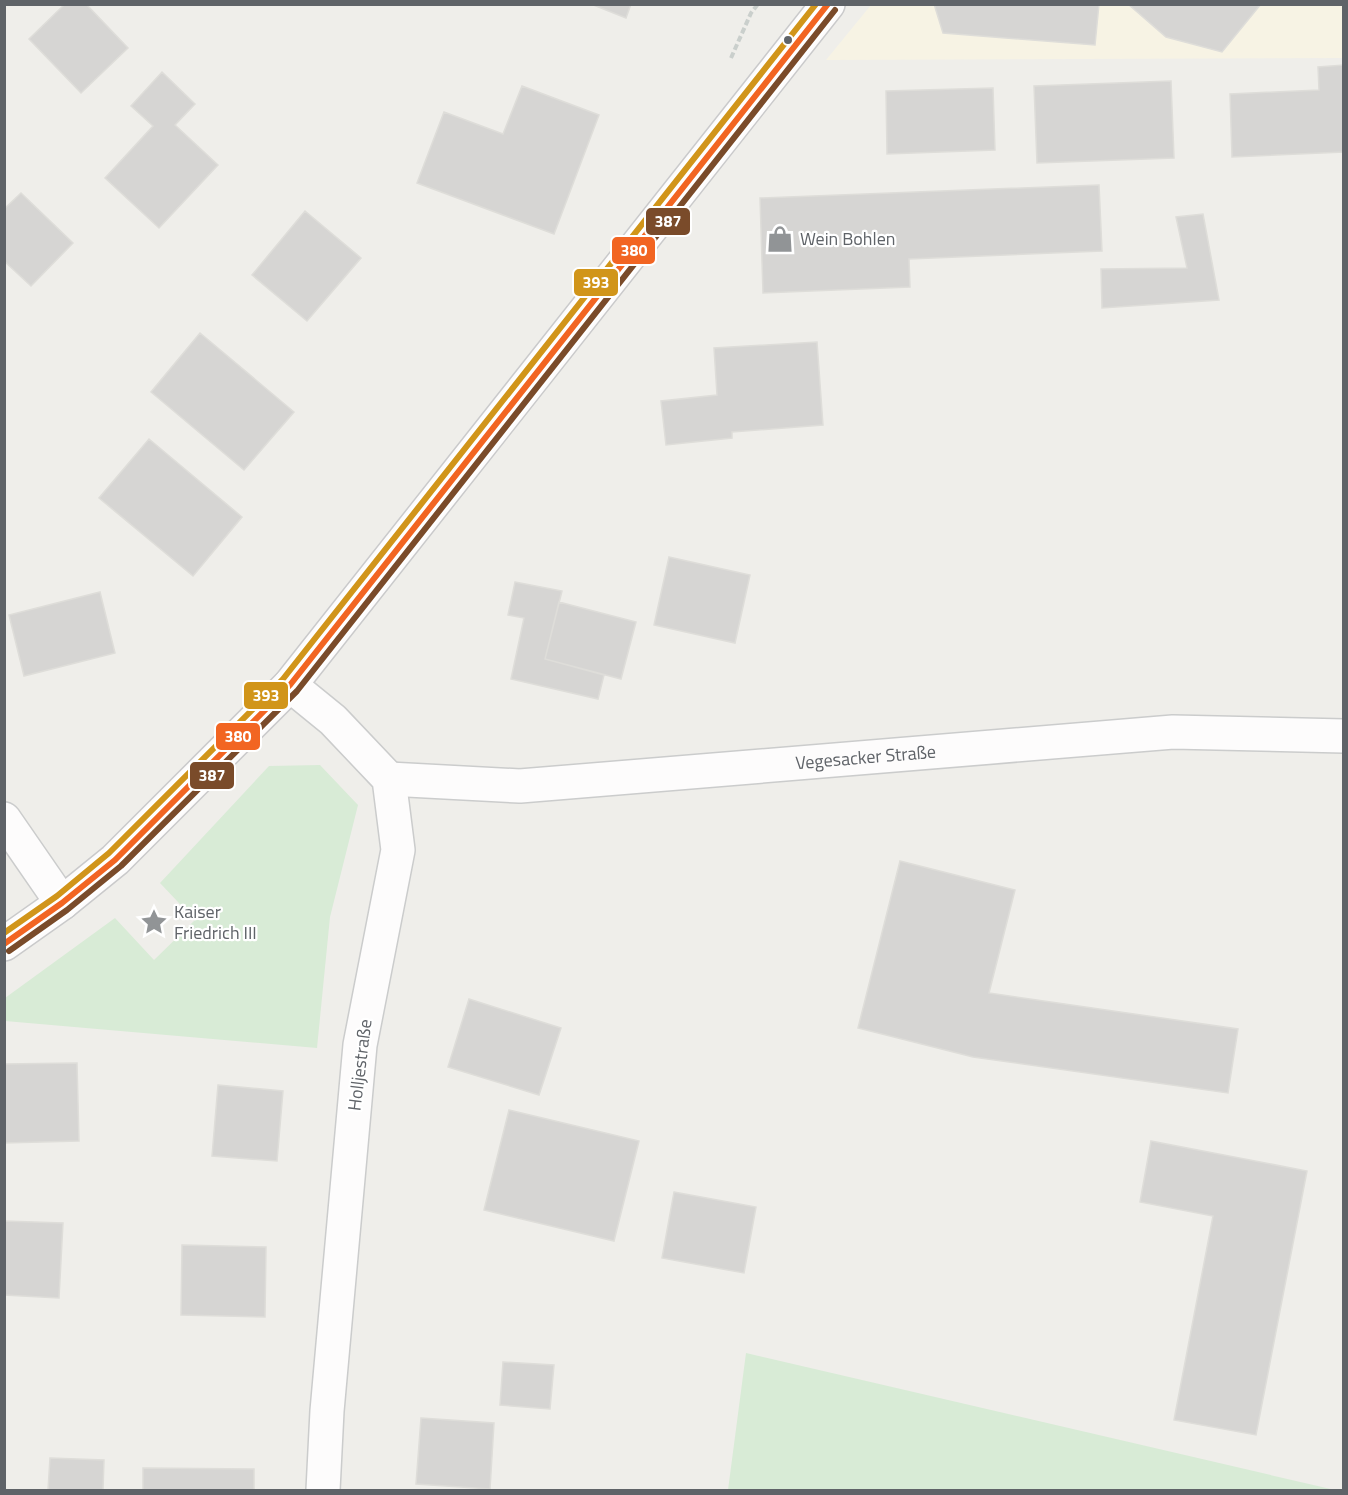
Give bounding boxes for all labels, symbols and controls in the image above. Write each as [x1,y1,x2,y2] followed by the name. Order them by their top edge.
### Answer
[782,34,794,46] unlabelled marker
[645,207,691,236] line badge: 387
[655,209,681,233] text: 387
[765,224,795,254] shop icon: Wein Bohlen
[800,225,895,252] place label: Wein Bohlen
[611,236,656,265] line badge: 380
[621,238,647,262] text: 380
[573,268,619,297] line badge: 393
[583,270,609,294] text: 393
[243,681,289,710] line badge: 393
[253,683,279,707] text: 393
[215,722,261,751] line badge: 380
[225,724,251,748] text: 380
[794,738,937,776] street label: Vegesacker Straße
[189,761,235,790] line badge: 387
[199,763,225,787] text: 387
[174,898,257,946] place label: Kaiser Friedrich III
[139,907,169,937] place icon: Kaiser Friedrich III
[340,1017,379,1112] street label: Holljestraße

